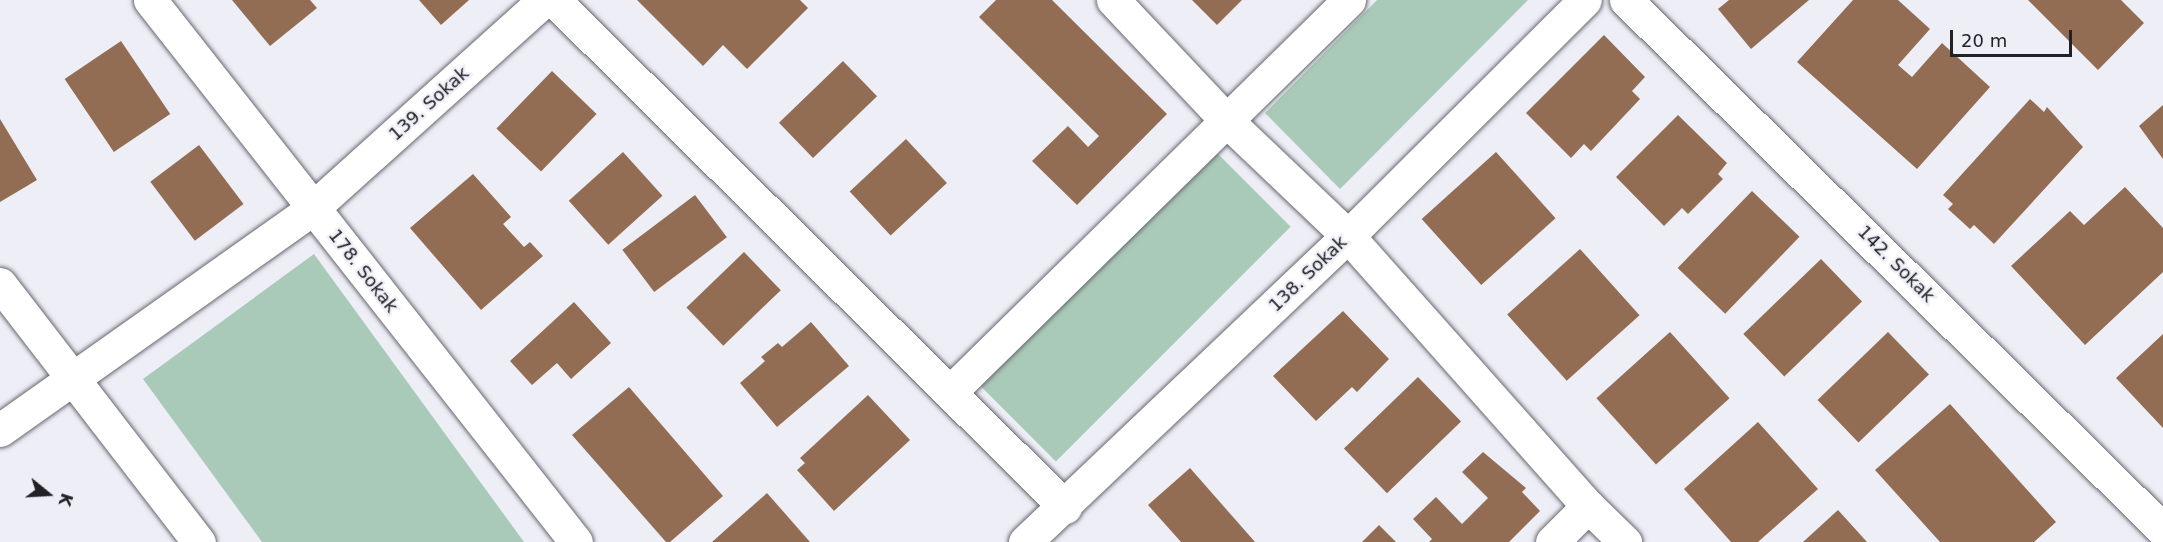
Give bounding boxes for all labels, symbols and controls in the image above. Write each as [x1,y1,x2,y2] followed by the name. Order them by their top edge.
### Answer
[1953,18,2074,56] scale bar
[1961,30,2007,51] text: 20 m
[385,63,473,145] street label: 139. Sokak
[1853,221,1939,307] street label: 142. Sokak
[324,225,402,317] street label: 178. Sokak
[1265,232,1351,316] street label: 138. Sokak
[18,464,78,524] north arrow
[55,491,77,509] text: K

